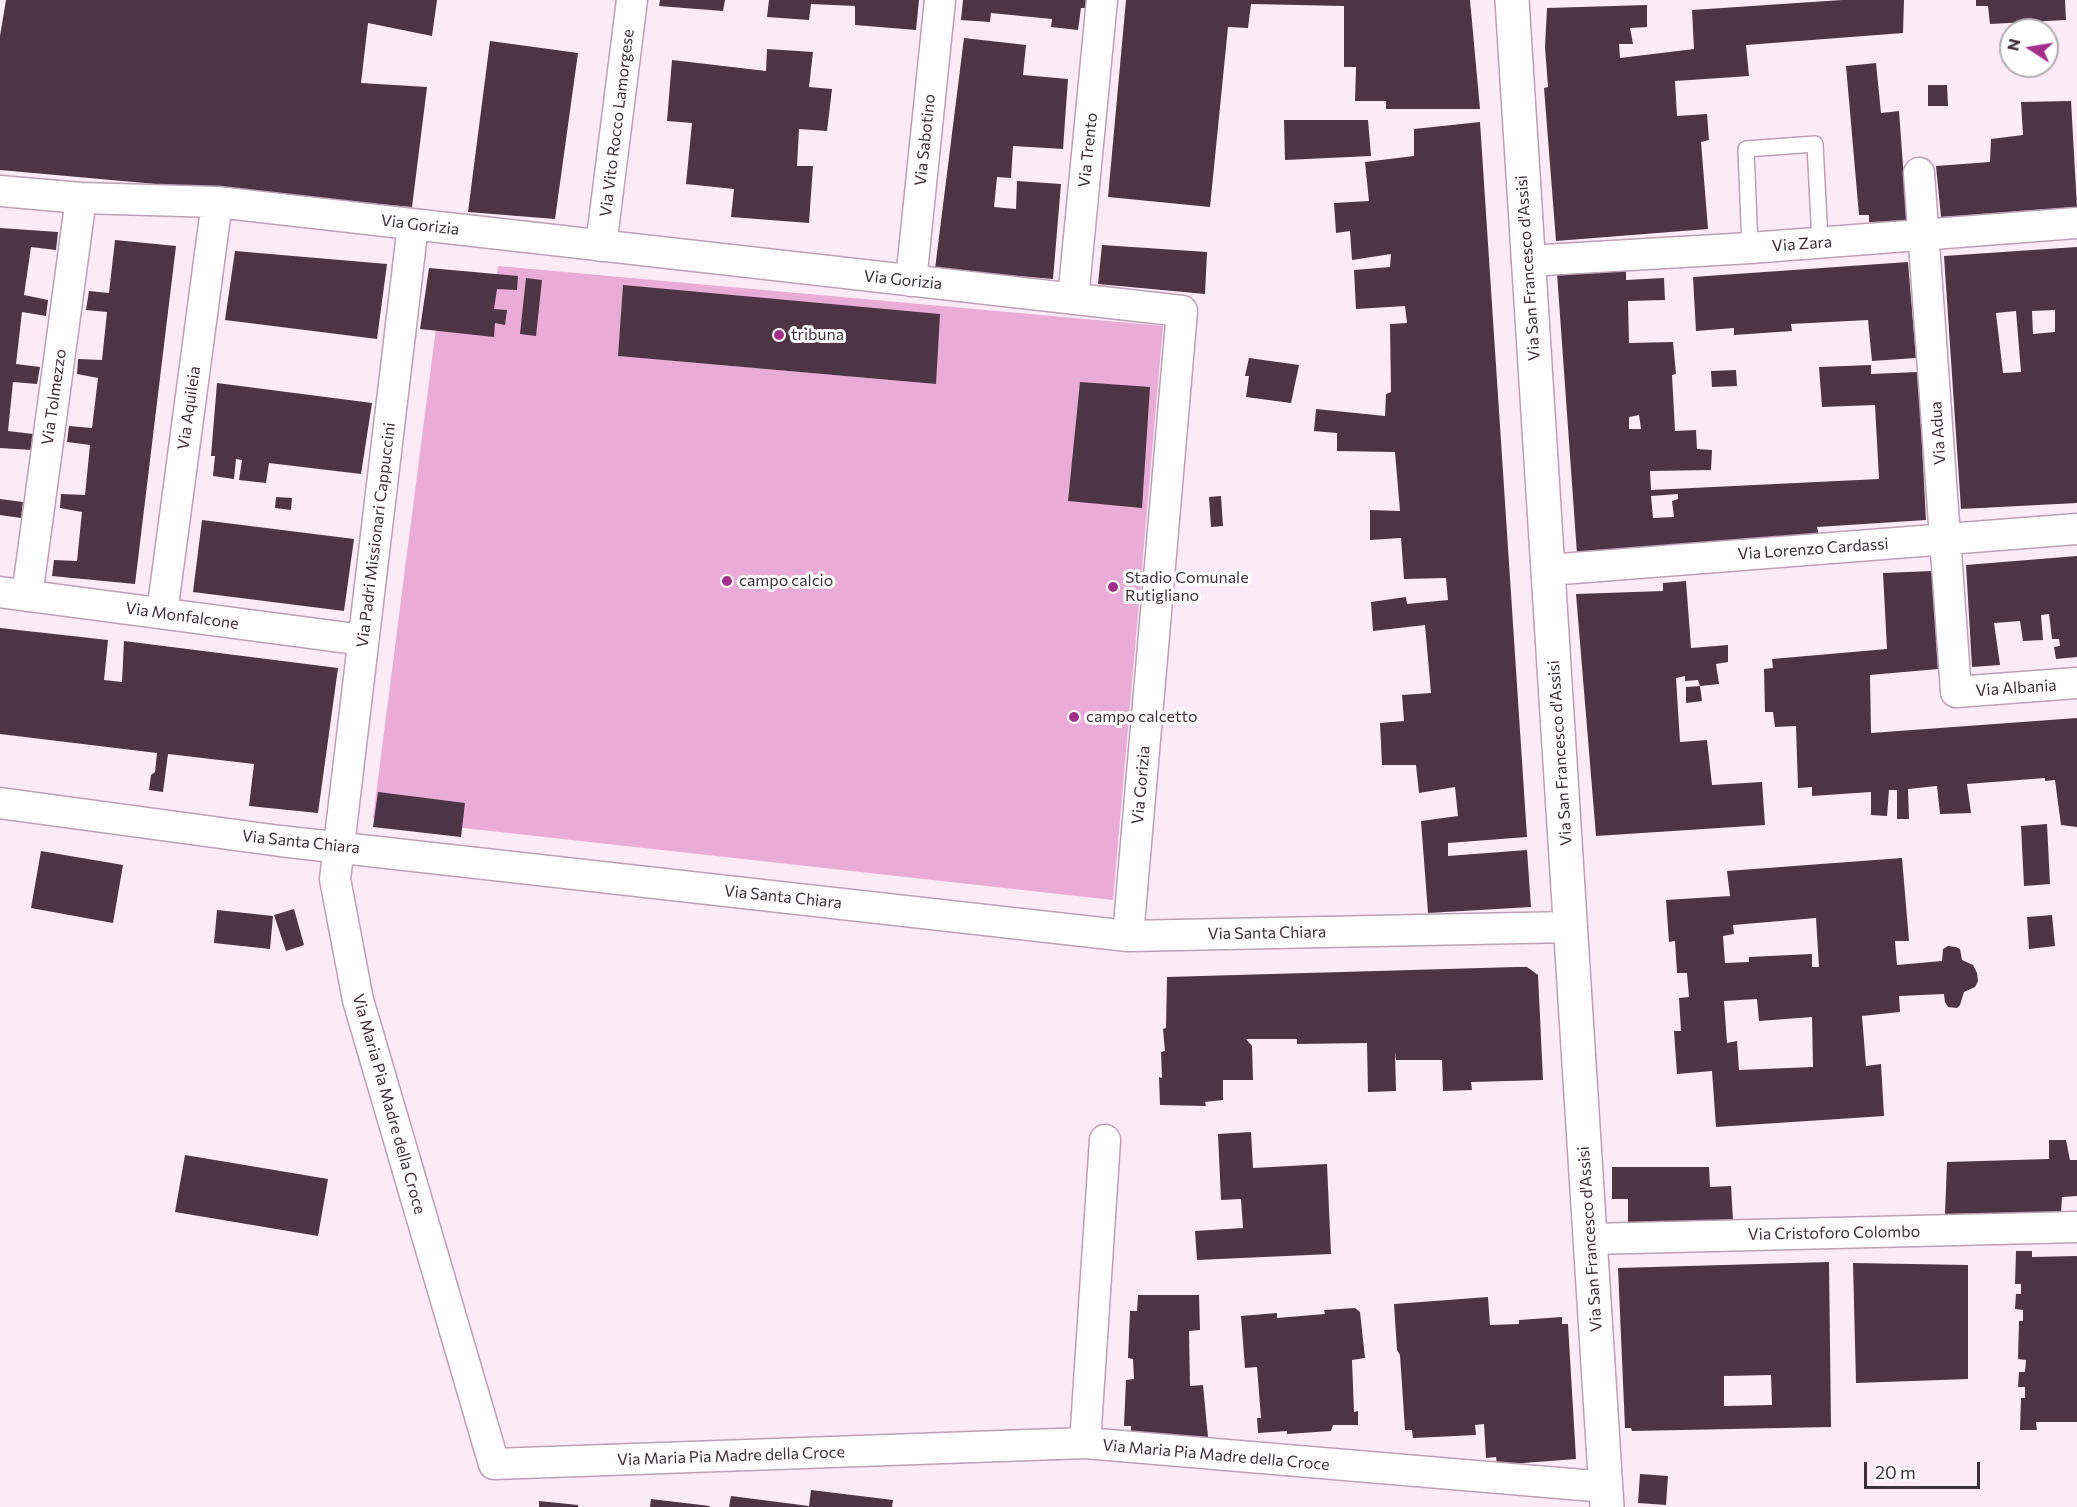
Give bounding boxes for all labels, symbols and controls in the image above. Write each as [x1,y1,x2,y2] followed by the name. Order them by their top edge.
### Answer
[1999,18,2059,78] north arrow
[596,28,638,218] street label: Via Vito Rocco Lamorgese
[2002,37,2023,52] text: N
[911,93,939,187] street label: Via Sabotino
[1075,112,1101,188] street label: Via Trento
[1512,175,1544,361] street label: Via San Francesco d'Assisi
[380,211,460,239] street label: Via Gorizia
[1771,232,1833,256] street label: Via Zara
[863,266,943,294] street label: Via Gorizia
[791,325,844,345] place label: tribuna
[772,328,786,342] marker: tribuna
[38,348,70,446] street label: Via Tolmezzo
[174,365,204,451] street label: Via Aquileia
[1926,401,1950,465] street label: Via Adua
[353,421,399,649] street label: Via Padri Missionari Cappuccini
[1737,534,1889,564] street label: Via Lorenzo Cardassi
[1125,568,1249,606] place label: Stadio Comunale Rutigliano
[739,571,833,591] place label: campo calcio
[720,574,734,588] marker: campo calcio
[1106,580,1120,594] marker: Stadio Comunale Rutigliano
[124,599,240,633] street label: Via Monfalcone
[1544,660,1576,846] street label: Via San Francesco d'Assisi
[1975,676,2057,700] street label: Via Albania
[1086,707,1197,727] place label: campo calcetto
[1067,710,1081,724] marker: campo calcetto
[1128,745,1154,825] street label: Via Gorizia
[241,826,361,858] street label: Via Santa Chiara
[723,881,843,913] street label: Via Santa Chiara
[1208,922,1326,944] street label: Via Santa Chiara
[348,992,430,1216] street label: Via Maria Pia Madre della Croce
[1574,1146,1606,1332] street label: Via San Francesco d'Assisi
[1748,1222,1920,1244] street label: Via Cristoforo Colombo
[1102,1435,1330,1475] street label: Via Maria Pia Madre della Croce
[617,1442,845,1470] street label: Via Maria Pia Madre della Croce
[1867,1450,1982,1488] scale bar
[1875,1461,1916,1483] text: 20 m

